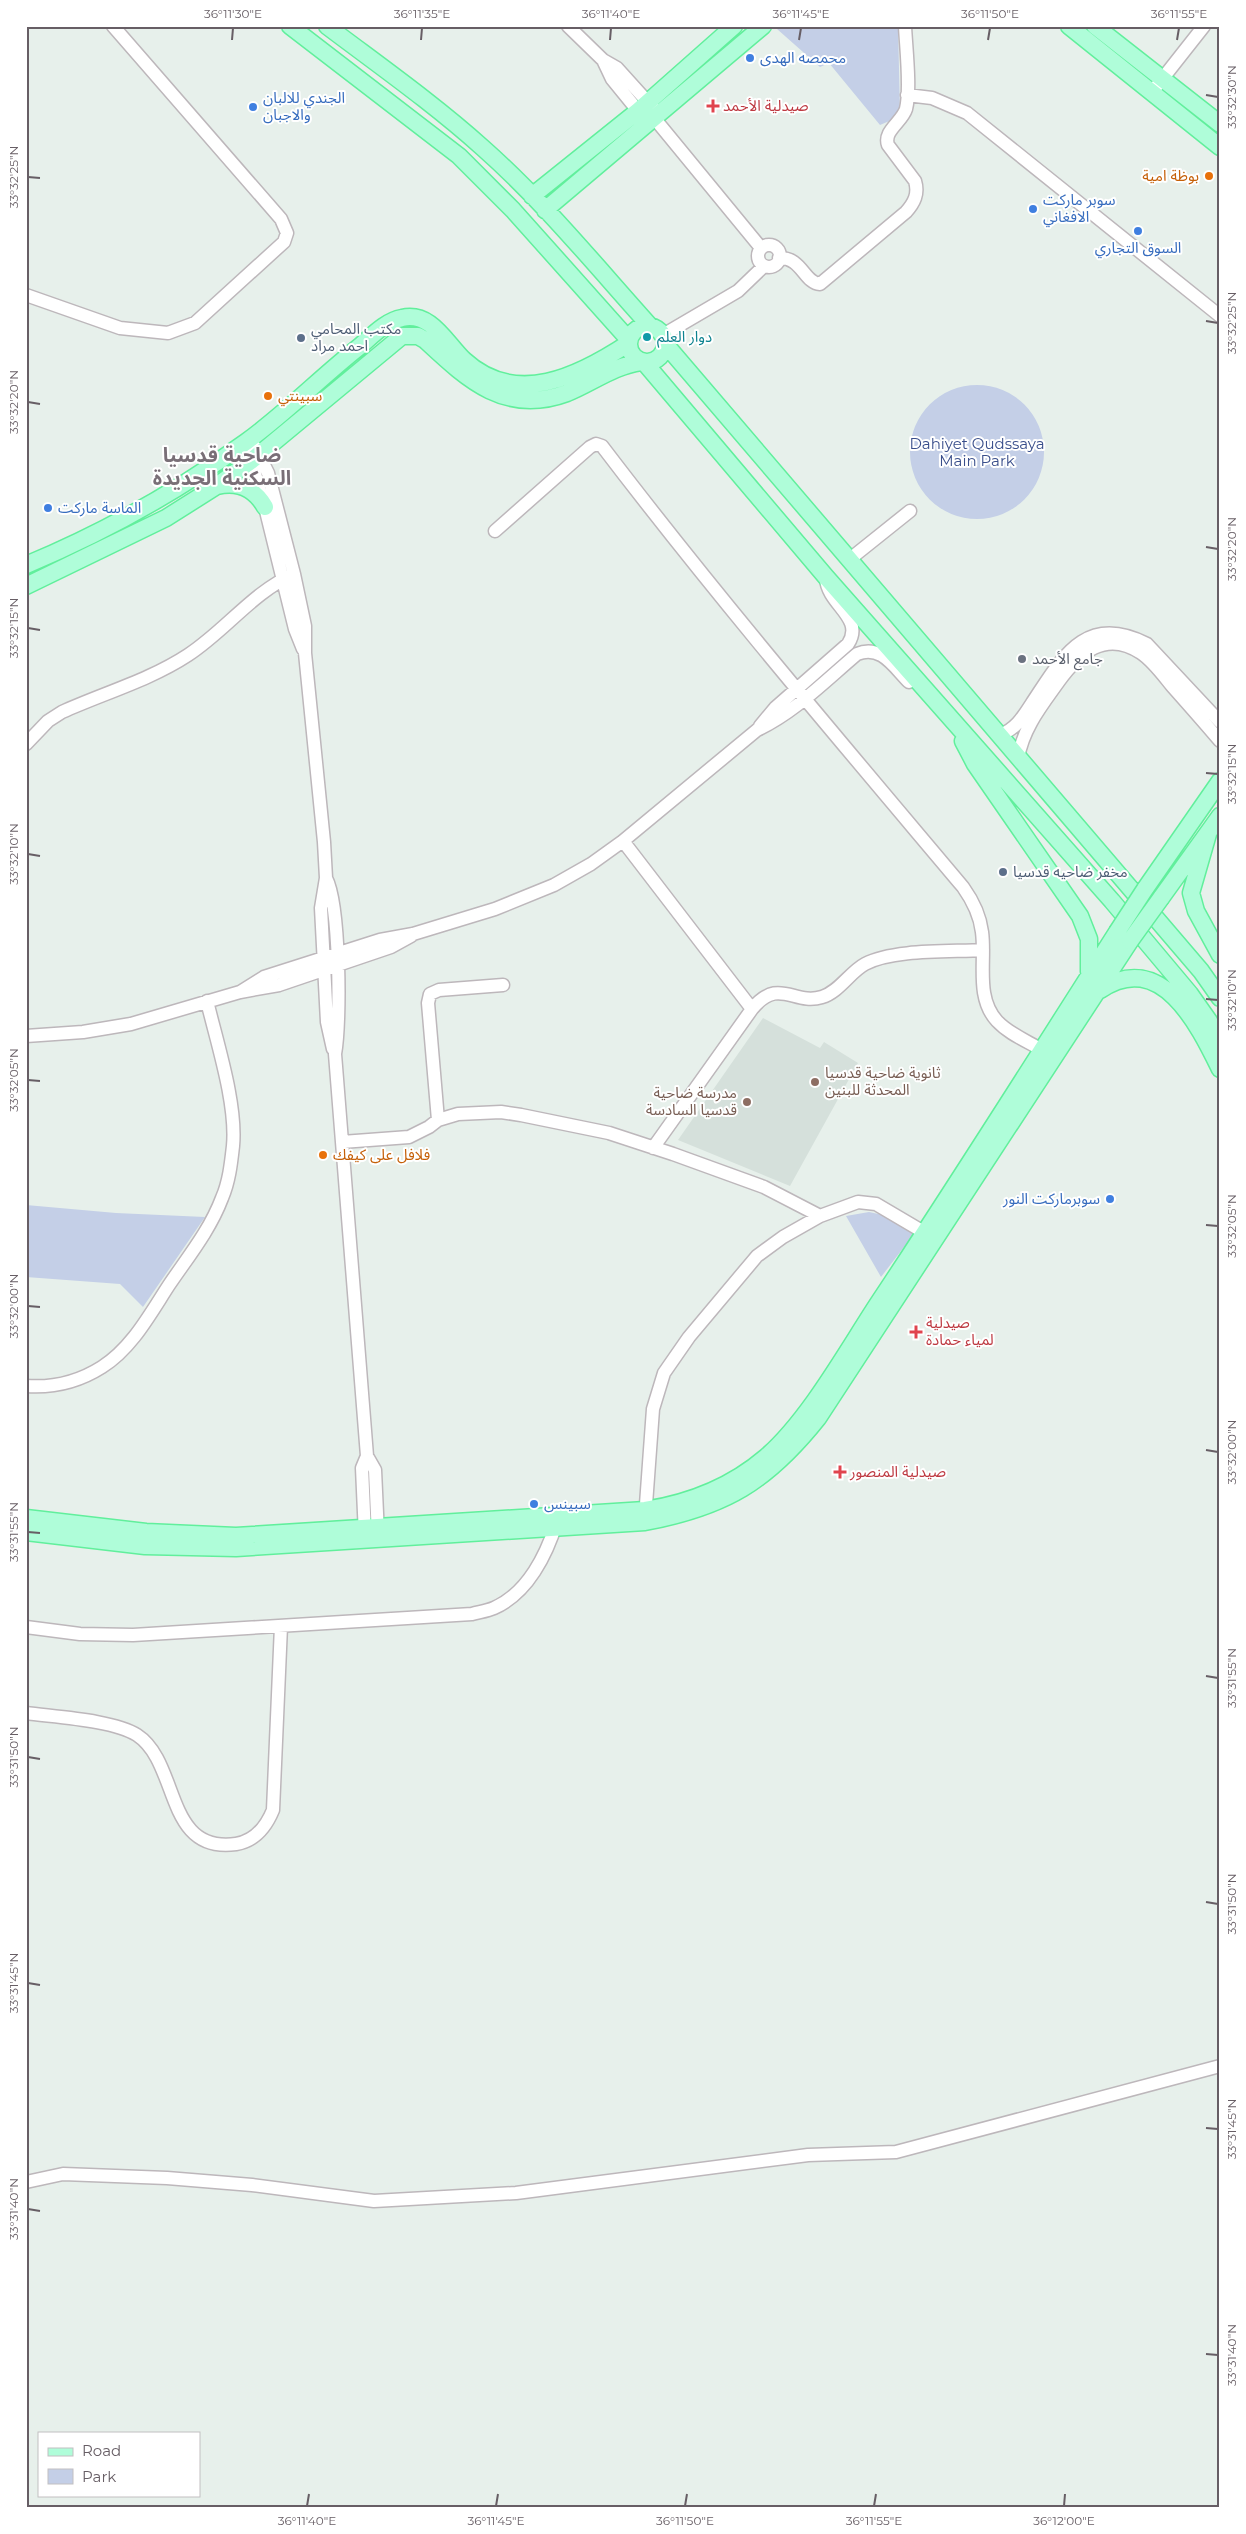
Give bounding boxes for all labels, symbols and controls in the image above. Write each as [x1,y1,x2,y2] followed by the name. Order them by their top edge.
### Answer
[204,6,262,21] text: 36°11'30"E
[394,6,450,21] text: 36°11'35"E
[582,6,640,21] text: 36°11'40"E
[772,6,830,21] text: 36°11'45"E
[961,6,1019,21] text: 36°11'50"E
[1151,6,1207,21] text: 36°11'55"E
[760,48,846,67] place label: محمصه الهدى
[744,52,756,64] marker: محمصه الهدى
[1224,65,1239,129] text: 33°32'30"N
[263,88,345,124] place label: الجندي للالبان والاجبان
[723,96,809,115] place label: صيدلية الأحمد
[707,100,719,112] marker: صيدلية الأحمد
[247,101,259,113] marker: الجندي للالبان والاجبان
[6,146,21,208] text: 33°32'25"N
[1142,166,1199,185] place label: بوظة امية
[1203,170,1215,182] marker: بوظة امية
[1043,190,1116,228] place label: سوبر ماركت الافغاني
[1027,203,1039,215] marker: سوبر ماركت الافغاني
[1132,225,1144,237] marker: السوق التجاري
[1095,238,1181,259] place label: السوق التجاري
[1224,292,1239,354] text: 33°32'25"N
[311,319,401,355] place label: مكتب المحامي احمد مراد
[657,327,712,348] place label: دوار العلم
[641,331,653,343] marker: دوار العلم
[295,332,307,344] marker: مكتب المحامي احمد مراد
[6,370,21,434] text: 33°32'20"N
[278,386,323,407] place label: سبينتي
[262,390,274,402] marker: سبينتي
[909,434,1045,470] park label: Dahiyet Qudssaya Main Park
[153,443,291,490] district label: ضاحية قدسيا السكنية الجديدة
[58,498,141,517] place label: الماسة ماركت
[42,502,54,514] marker: الماسة ماركت
[1224,517,1239,581] text: 33°32'20"N
[6,598,21,658] text: 33°32'15"N
[1032,649,1103,671] place label: جامع الأحمد
[1016,653,1028,665] marker: جامع الأحمد
[1224,744,1239,804] text: 33°32'15"N
[6,823,21,885] text: 33°32'10"N
[1013,862,1128,881] place label: مخفر ضاحيه قدسيا
[997,866,1009,878] marker: مخفر ضاحيه قدسيا
[1224,969,1239,1031] text: 33°32'10"N
[6,1048,21,1112] text: 33°32'05"N
[825,1063,941,1099] place label: ثانوية ضاحية قدسيا المحدثة للبنين
[809,1076,821,1088] marker: ثانوية ضاحية قدسيا المحدثة للبنين
[646,1083,737,1119] place label: مدرسة ضاحية قدسيا السادسة
[741,1096,753,1108] marker: مدرسة ضاحية قدسيا السادسة
[333,1145,431,1164] place label: فلافل على كيفك
[317,1149,329,1161] marker: فلافل على كيفك
[1002,1189,1100,1208] place label: سوبرماركت النور
[1104,1193,1116,1205] marker: سوبرماركت النور
[1224,1194,1239,1258] text: 33°32'05"N
[6,1274,21,1338] text: 33°32'00"N
[926,1313,994,1349] place label: صيدلية لمياء حمادة
[910,1326,922,1338] marker: صيدلية لمياء حمادة
[1224,1420,1239,1484] text: 33°32'00"N
[849,1462,946,1481] place label: صيدلية المنصور
[834,1466,846,1478] marker: صيدلية المنصور
[544,1494,591,1513] place label: سبينس
[528,1498,540,1510] marker: سبينس
[6,1502,21,1562] text: 33°31'55"N
[1224,1648,1239,1708] text: 33°31'55"N
[6,1726,21,1788] text: 33°31'50"N
[1224,1873,1239,1935] text: 33°31'50"N
[6,1953,21,2013] text: 33°31'45"N
[1224,2099,1239,2159] text: 33°31'45"N
[6,2178,21,2240] text: 33°31'40"N
[1224,2324,1239,2386] text: 33°31'40"N
[38,2432,200,2496] legend
[82,2441,121,2460] text: Road
[82,2467,116,2486] text: Park
[278,2513,336,2528] text: 36°11'40"E
[467,2513,525,2528] text: 36°11'45"E
[656,2513,714,2528] text: 36°11'50"E
[846,2513,902,2528] text: 36°11'55"E
[1033,2513,1095,2528] text: 36°12'00"E

